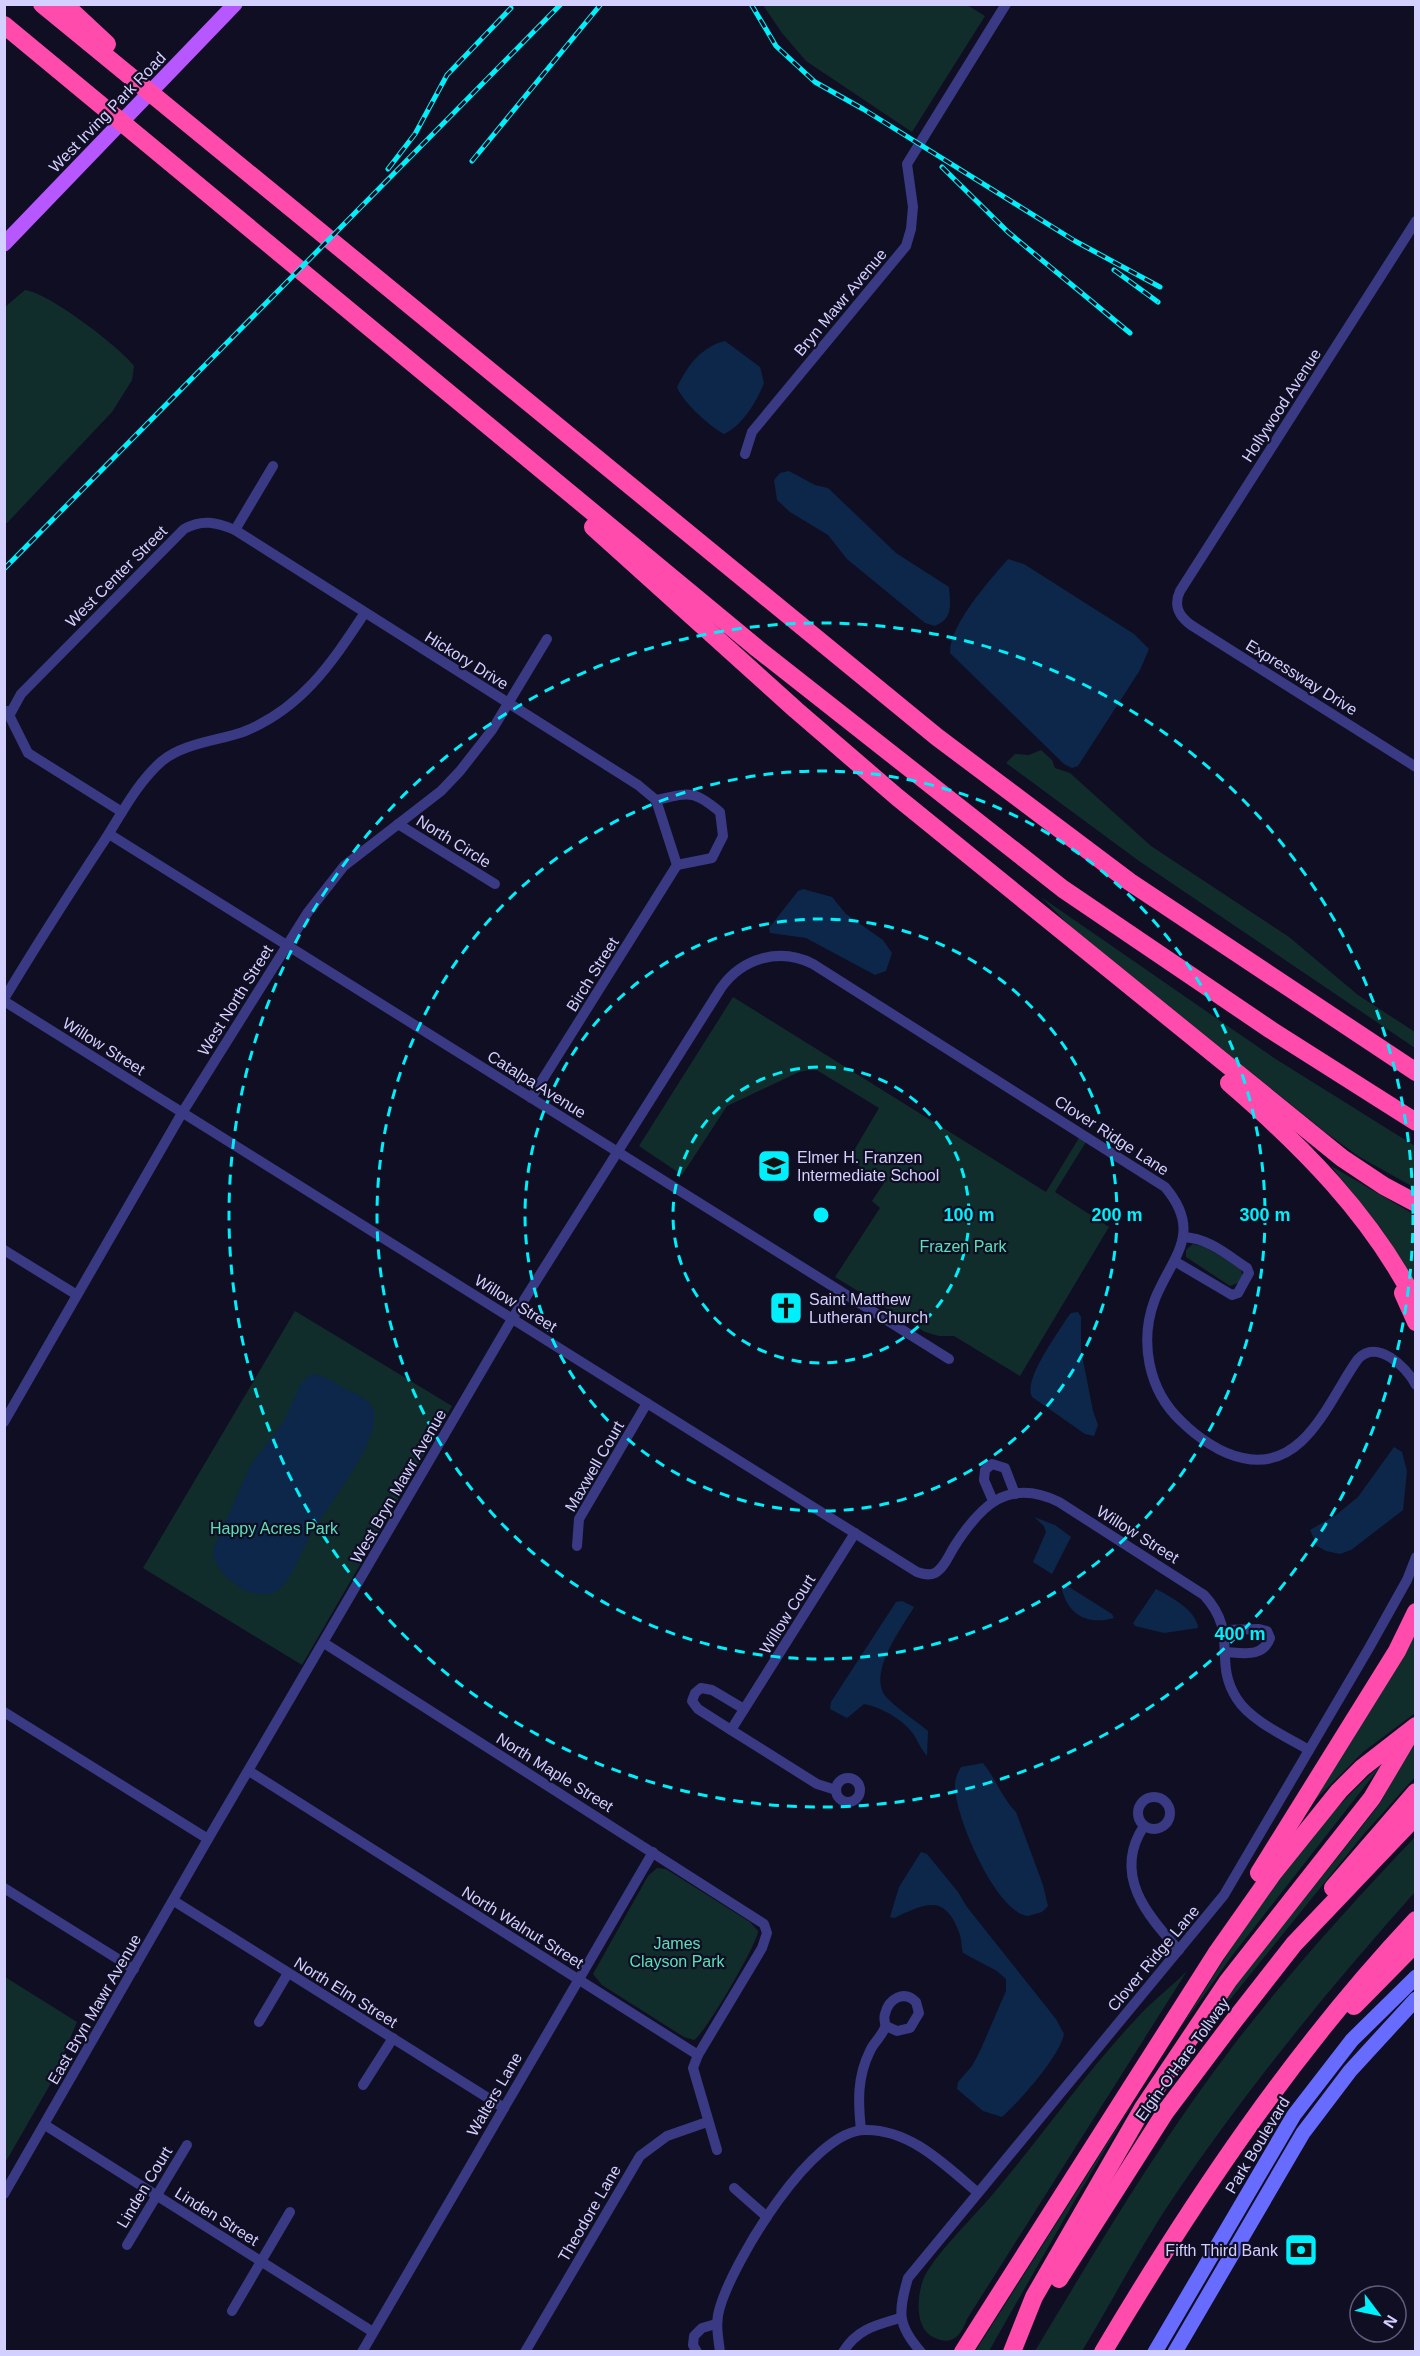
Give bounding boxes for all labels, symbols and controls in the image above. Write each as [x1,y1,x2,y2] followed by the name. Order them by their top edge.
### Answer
[46,49,169,176] street label: West Irving Park Road
[791,245,890,359] street label: Bryn Mawr Avenue
[1239,345,1324,465] street label: Hollywood Avenue
[62,522,171,630] street label: West Center Street
[422,628,512,693] street label: Hickory Drive
[1243,636,1361,719] street label: Expressway Drive
[413,812,494,871] street label: North Circle
[563,934,622,1014] street label: Birch Street
[195,941,277,1059] street label: West North Street
[60,1014,148,1079] street label: Willow Street
[484,1047,589,1122] street label: Catalpa Avenue
[1052,1092,1172,1179] street label: Clover Ridge Lane
[756,1148,792,1184] school or university icon: Elmer H. Franzen Intermediate School
[797,1149,939,1184] place label: Elmer H. Franzen Intermediate School
[811,1205,831,1225] centre of rings
[943,1205,995,1225] text: 100 m
[1091,1205,1143,1225] text: 200 m
[1239,1205,1291,1225] text: 300 m
[919,1238,1008,1255] park label: Frazen Park
[472,1271,560,1336] street label: Willow Street
[768,1290,804,1326] church icon: Saint Matthew Lutheran Church
[809,1291,928,1326] place label: Saint Matthew Lutheran Church
[347,1406,449,1566] street label: West Bryn Mawr Avenue
[562,1418,627,1514] street label: Maxwell Court
[1094,1502,1182,1567] street label: Willow Street
[210,1520,339,1537] park label: Happy Acres Park
[756,1571,819,1657] street label: Willow Court
[1214,1624,1266,1644] text: 400 m
[493,1730,617,1816] street label: North Maple Street
[459,1883,587,1972] street label: North Walnut Street
[1104,1902,1203,2015] street label: Clover Ridge Lane
[44,1931,144,2087] street label: East Bryn Mawr Avenue
[629,1935,726,1970] park label: James Clayson Park
[291,1954,401,2031] street label: North Elm Street
[1132,1995,1233,2124] street label: Elgin-O'Hare Tollway
[464,2049,525,2139] street label: Walters Lane
[1222,2094,1293,2197] street label: Park Boulevard
[114,2143,176,2231] street label: Linden Court
[555,2162,624,2264] street label: Theodore Lane
[172,2184,262,2249] street label: Linden Street
[1283,2232,1319,2268] bank icon: Fifth Third Bank
[1165,2242,1279,2259] place label: Fifth Third Bank
[1348,2284,1408,2344] north arrow
[1380,2312,1401,2331] text: N

